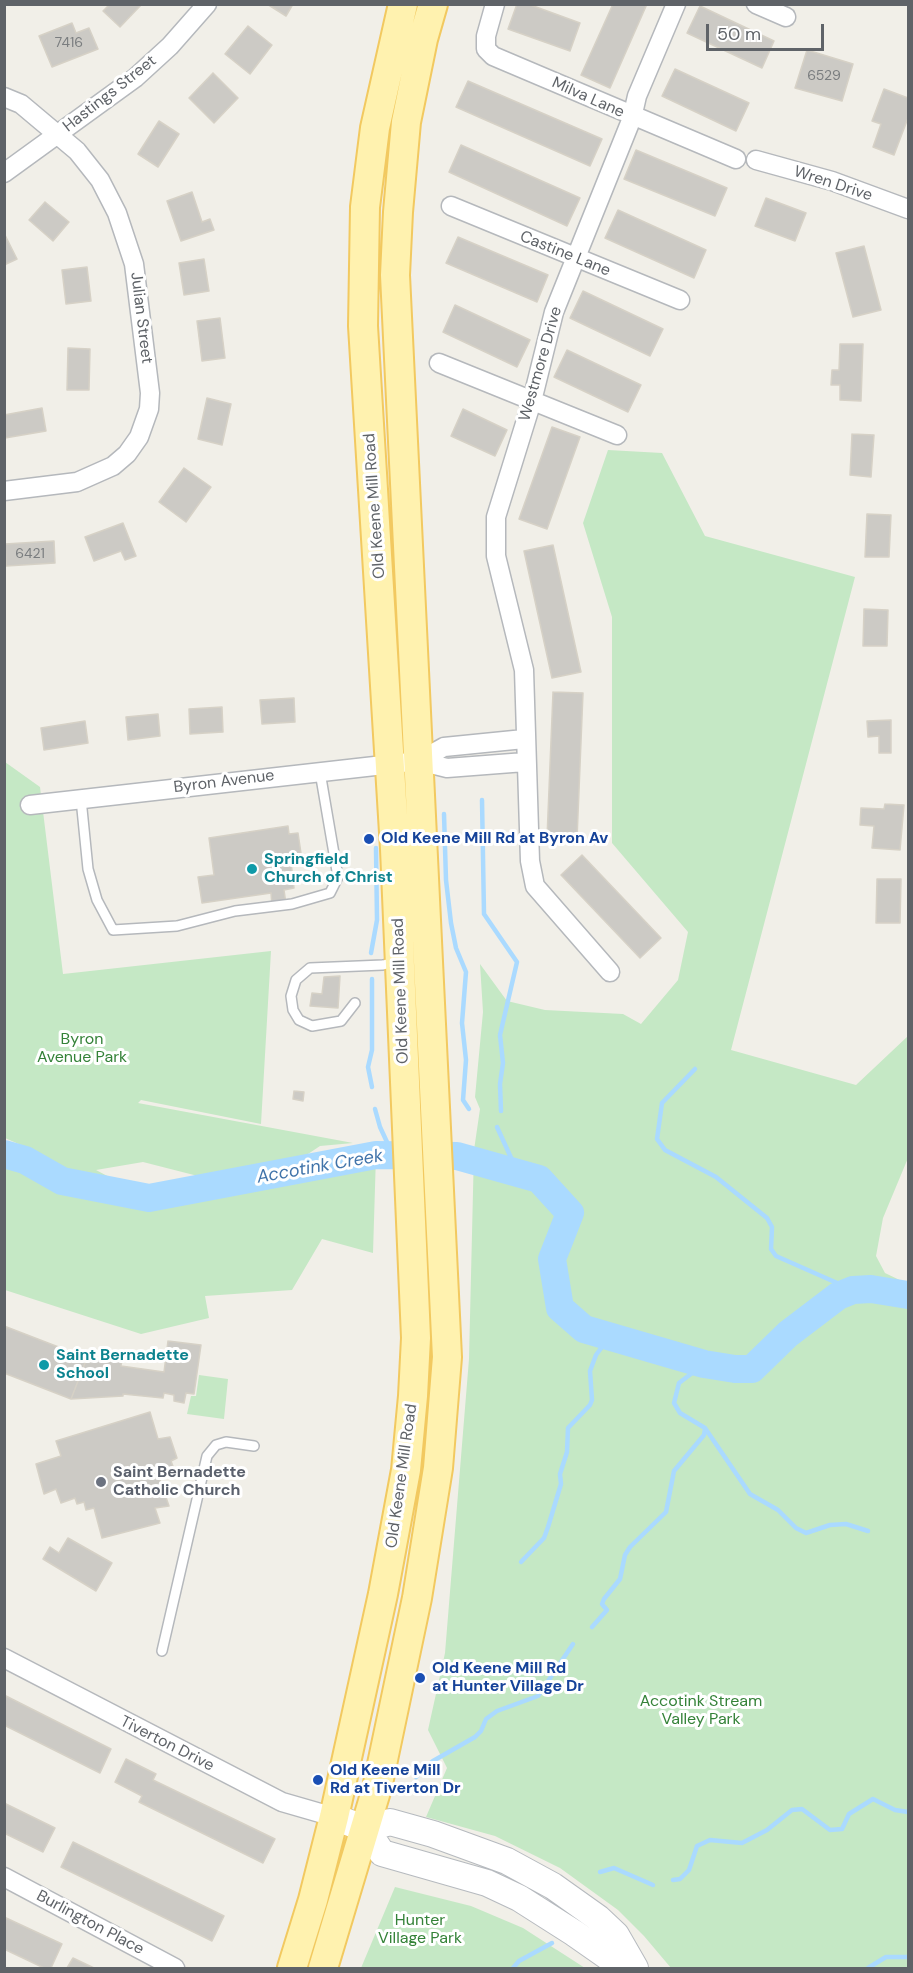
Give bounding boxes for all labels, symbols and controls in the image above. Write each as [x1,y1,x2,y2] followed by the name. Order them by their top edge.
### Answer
[709,12,828,50] scale bar
[717,22,761,46] text: 50 m
[55,35,83,51] house number: 7416
[60,52,160,136] street label: Hastings Street
[807,68,841,84] house number: 6529
[549,74,627,122] street label: Milva Lane
[791,162,875,206] street label: Wren Drive
[517,227,613,281] street label: Castine Lane
[126,271,156,365] street label: Julian Street
[515,304,567,424] street label: Westmore Drive
[360,433,390,579] street label: Old Keene Mill Road
[15,546,45,562] house number: 6421
[172,766,276,798] street label: Byron Avenue
[381,829,608,849] place label: Old Keene Mill Rd at Byron Av
[362,832,376,846] marker: Old Keene Mill Rd at Byron Av
[264,850,393,888] place label: Springfield Church of Christ
[245,862,259,876] marker: Springfield Church of Christ
[389,918,413,1064] street label: Old Keene Mill Road
[37,1030,127,1068] park label: Byron Avenue Park
[255,1145,385,1189] water label: Accotink Creek
[56,1346,189,1384] place label: Saint Bernadette School
[37,1358,51,1372] marker: Saint Bernadette School
[382,1403,422,1549] street label: Old Keene Mill Road
[113,1463,246,1501] place label: Saint Bernadette Catholic Church
[94,1475,108,1489] marker: Saint Bernadette Catholic Church
[432,1659,584,1697] place label: Old Keene Mill Rd at Hunter Village Dr
[413,1671,427,1685] marker: Old Keene Mill Rd at Hunter Village Dr
[640,1692,762,1730] park label: Accotink Stream Valley Park
[117,1712,217,1776] street label: Tiverton Drive
[330,1761,461,1799] place label: Old Keene Mill Rd at Tiverton Dr
[311,1773,325,1787] marker: Old Keene Mill Rd at Tiverton Dr
[33,1887,147,1959] street label: Burlington Place
[378,1911,462,1949] park label: Hunter Village Park

